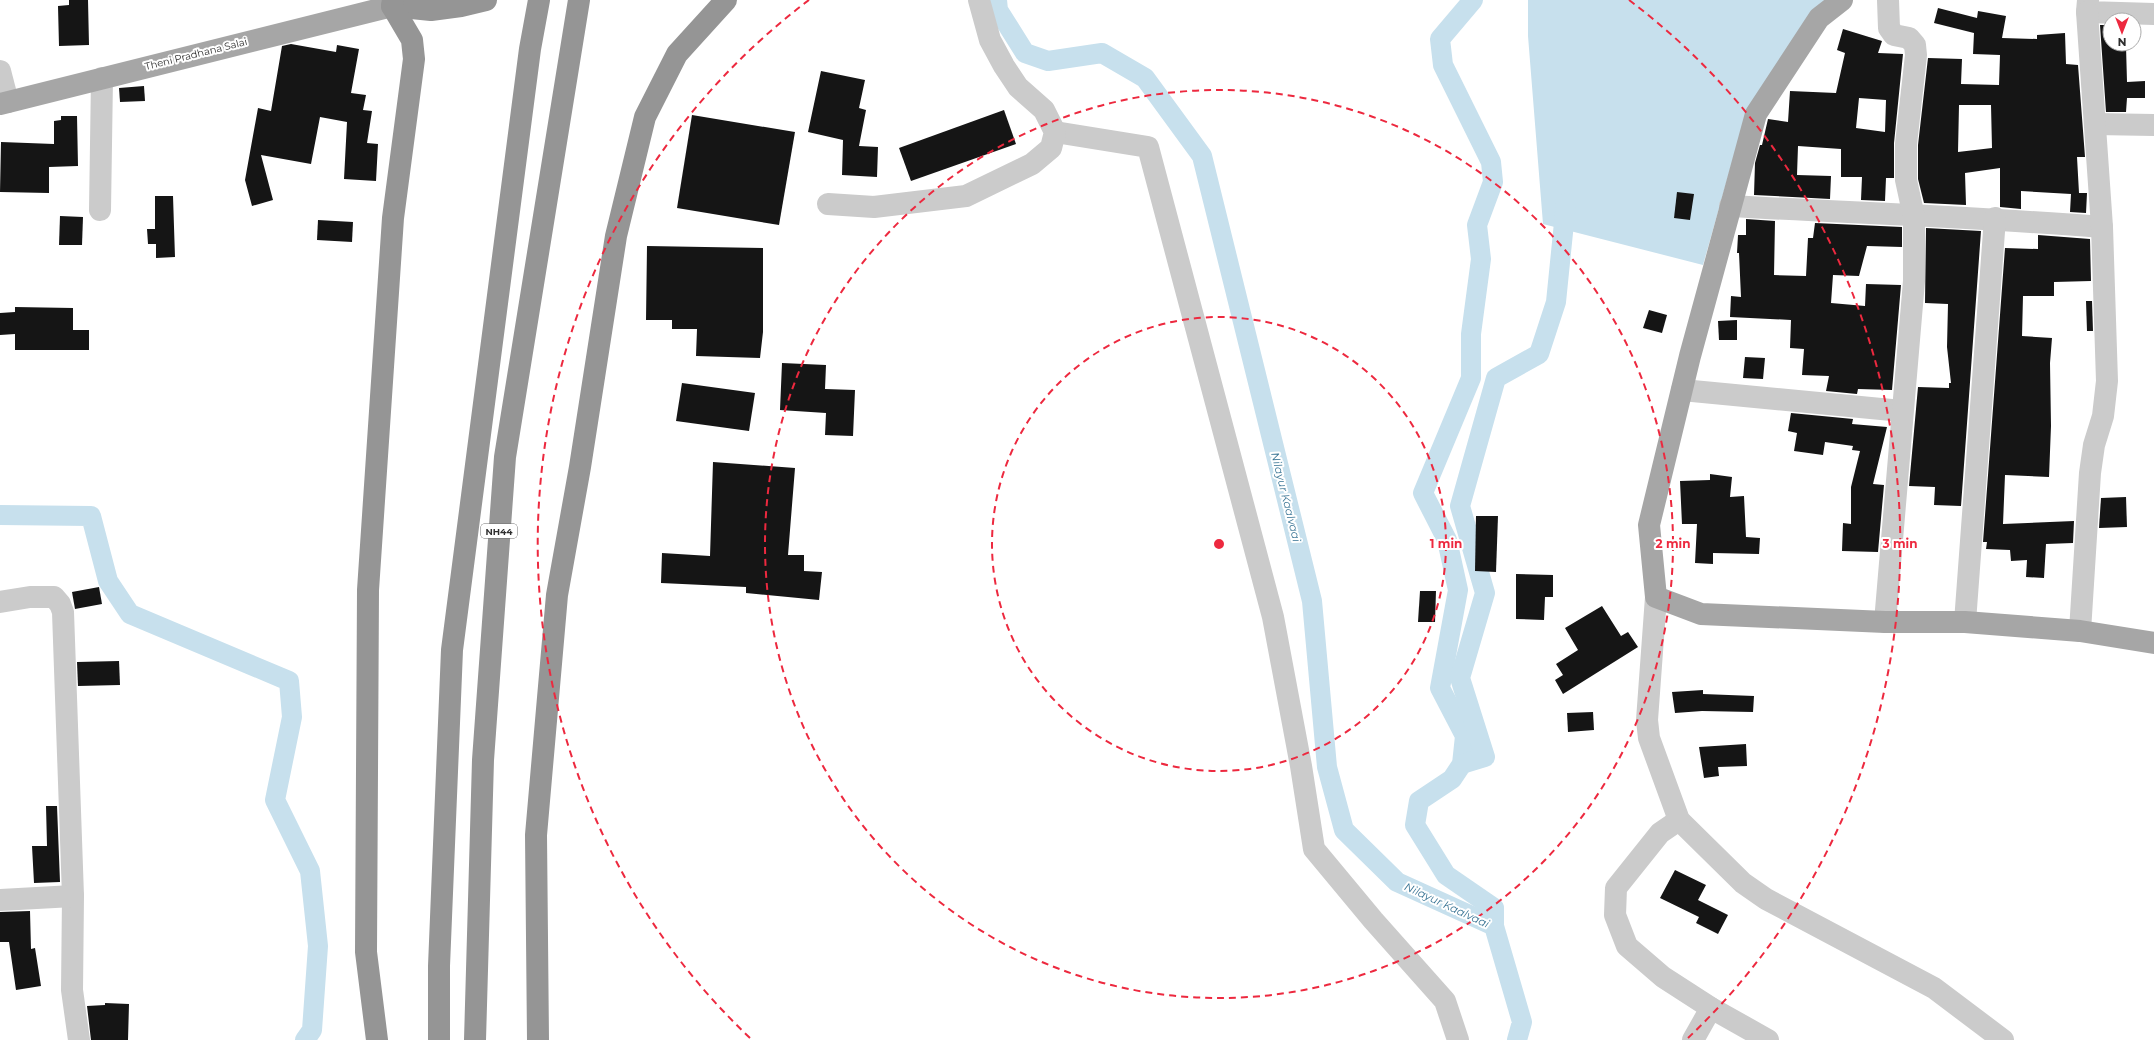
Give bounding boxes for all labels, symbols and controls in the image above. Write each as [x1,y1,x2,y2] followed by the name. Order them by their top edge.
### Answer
[2102,12,2142,52] north arrow
[143,35,249,73] street label: Theni Pradhana Salai
[2118,35,2126,49] text: N
[1268,451,1304,543] water label: Nilayur Kaalvaai
[481,524,517,538] road number: NH44
[1430,536,1462,551] text: 1 min
[1656,536,1690,551] text: 2 min
[1882,536,1918,551] text: 3 min
[1212,537,1226,551] centre of rings
[1402,879,1492,931] water label: Nilayur Kaalvaai

